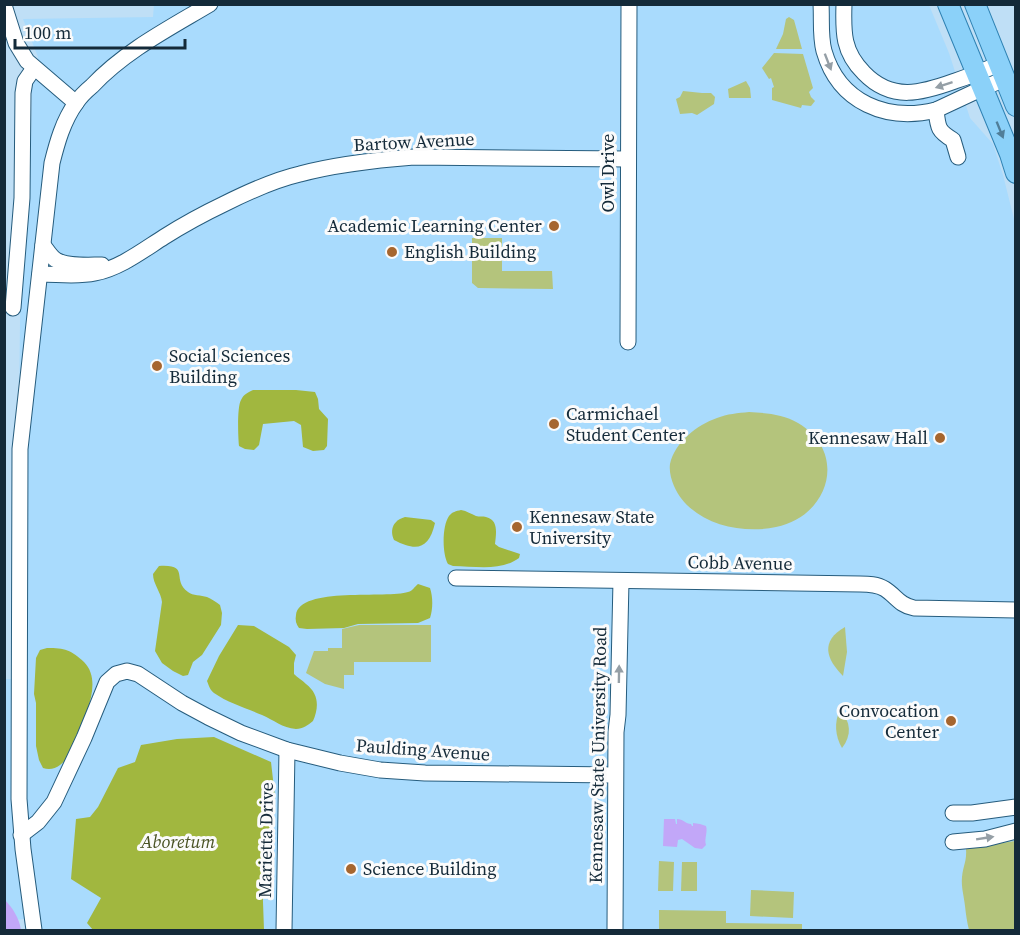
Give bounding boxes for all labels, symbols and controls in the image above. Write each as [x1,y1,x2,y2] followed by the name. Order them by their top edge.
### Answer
[15,12,184,50] scale bar
[24,20,71,45] text: 100 m
[824,53,834,71] one-way arrow
[935,81,953,90] one-way arrow
[996,121,1005,139] one-way arrow
[353,126,475,157] street label: Bartow Avenue
[595,133,620,213] street label: Owl Drive
[327,213,542,238] place label: Academic Learning Center
[547,219,561,233] marker: Academic Learning Center
[404,239,536,264] place label: English Building
[385,245,399,259] marker: English Building
[169,343,290,389] place label: Social Sciences Building
[150,359,164,373] marker: Social Sciences Building
[566,401,686,447] place label: Carmichael Student Center
[547,417,561,431] marker: Carmichael Student Center
[808,425,928,450] place label: Kennesaw Hall
[933,431,947,445] marker: Kennesaw Hall
[529,504,654,550] place label: Kennesaw State University
[510,520,524,534] marker: Kennesaw State University
[687,549,793,576] street label: Cobb Avenue
[583,626,612,884] street label: Kennesaw State University Road
[614,664,624,683] one-way arrow
[839,698,939,744] place label: Convocation Center
[944,714,958,728] marker: Convocation Center
[355,732,491,767] street label: Paulding Avenue
[252,782,279,898] street label: Marietta Drive
[140,829,216,854] park label: Aboretum
[975,834,994,843] one-way arrow
[363,856,497,881] place label: Science Building
[344,862,358,876] marker: Science Building

